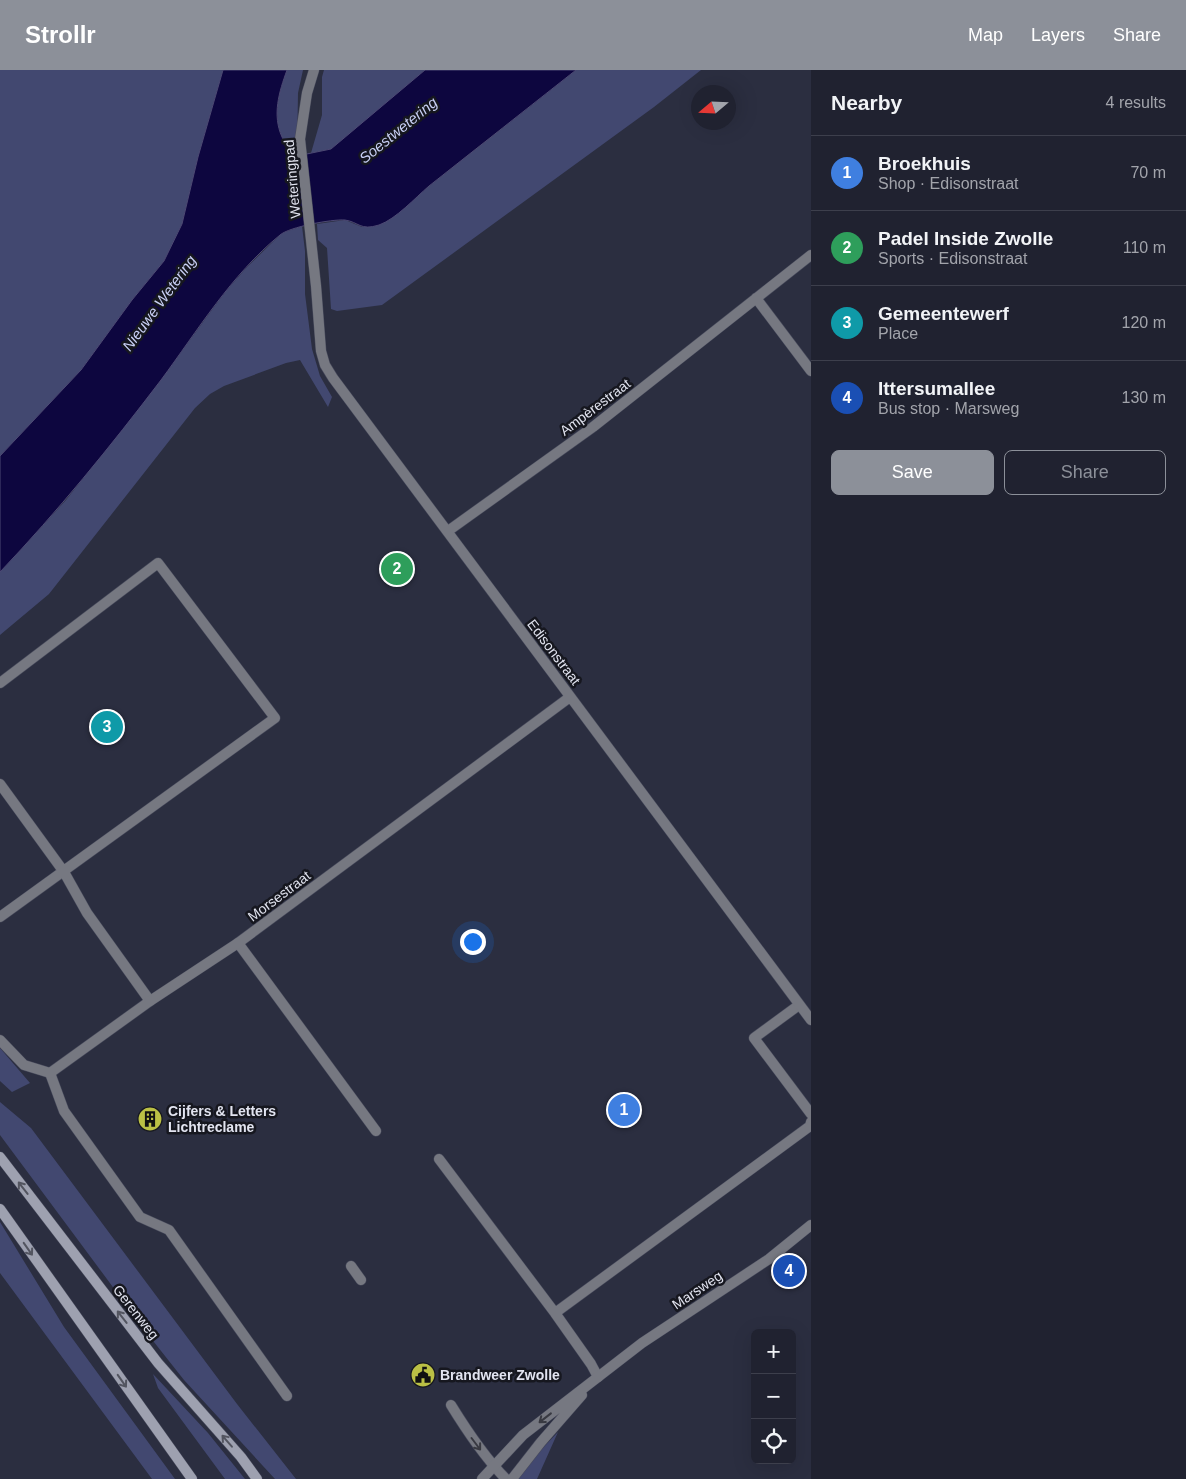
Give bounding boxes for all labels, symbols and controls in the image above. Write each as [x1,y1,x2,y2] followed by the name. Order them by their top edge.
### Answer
[25,21,96,48] text: Strollr
[968,25,1003,45] text: Map
[1031,25,1085,45] text: Layers
[1113,25,1161,45] text: Share
[691,85,736,130] north arrow
[831,91,902,114] text: Nearby
[356,93,441,167] water label: Soestwetering
[1106,94,1166,111] text: 4 results
[281,139,303,219] street label: Weteringpad
[878,153,971,174] text: Broekhuis
[843,164,851,181] text: 1
[1130,164,1166,181] text: 70 m
[878,175,1019,192] text: Shop · Edisonstraat
[878,228,1053,249] text: Padel Inside Zwolle
[843,239,851,256] text: 2
[1123,239,1166,256] text: 110 m
[878,250,1027,267] text: Sports · Edisonstraat
[119,251,200,354] water label: Nieuwe Wetering
[878,303,1009,324] text: Gemeentewerf
[843,314,851,331] text: 3
[1122,314,1166,331] text: 120 m
[878,325,918,342] text: Place
[557,375,633,439] street label: Ampèrestraat
[878,378,995,399] text: Ittersumallee
[843,389,851,406] text: 4
[1122,389,1166,406] text: 130 m
[878,400,1019,417] text: Bus stop · Marsweg
[831,450,994,495] button: Save
[1004,450,1166,495] button: Share
[381,550,413,588] pin: 2
[524,616,584,688] street label: Edisonstraat
[91,708,123,746] pin: 3
[245,867,313,925] street label: Morsestraat
[460,929,486,955] your location
[608,1091,640,1129] pin: 1
[168,1103,276,1135] place label: Cijfers & Letters Lichtreclame
[137,1106,163,1132] building icon: Cijfers & Letters Lichtreclame
[18,1182,29,1195] one-way arrow
[23,1242,33,1256] one-way arrow
[773,1252,805,1290] pin: 4
[669,1267,725,1313] street label: Marsweg
[110,1282,162,1342] street label: Gerenweg
[117,1310,128,1323] one-way arrow
[751,1329,796,1464] map controls
[751,1329,796,1374] button: +
[410,1362,436,1388] public building icon: Brandweer Zwolle
[440,1367,560,1383] place label: Brandweer Zwolle
[117,1374,127,1388] one-way arrow
[751,1374,796,1419] button: −
[538,1413,552,1423] one-way arrow
[751,1419,796,1464] button: locate
[221,1435,232,1448] one-way arrow
[471,1437,481,1451] one-way arrow

